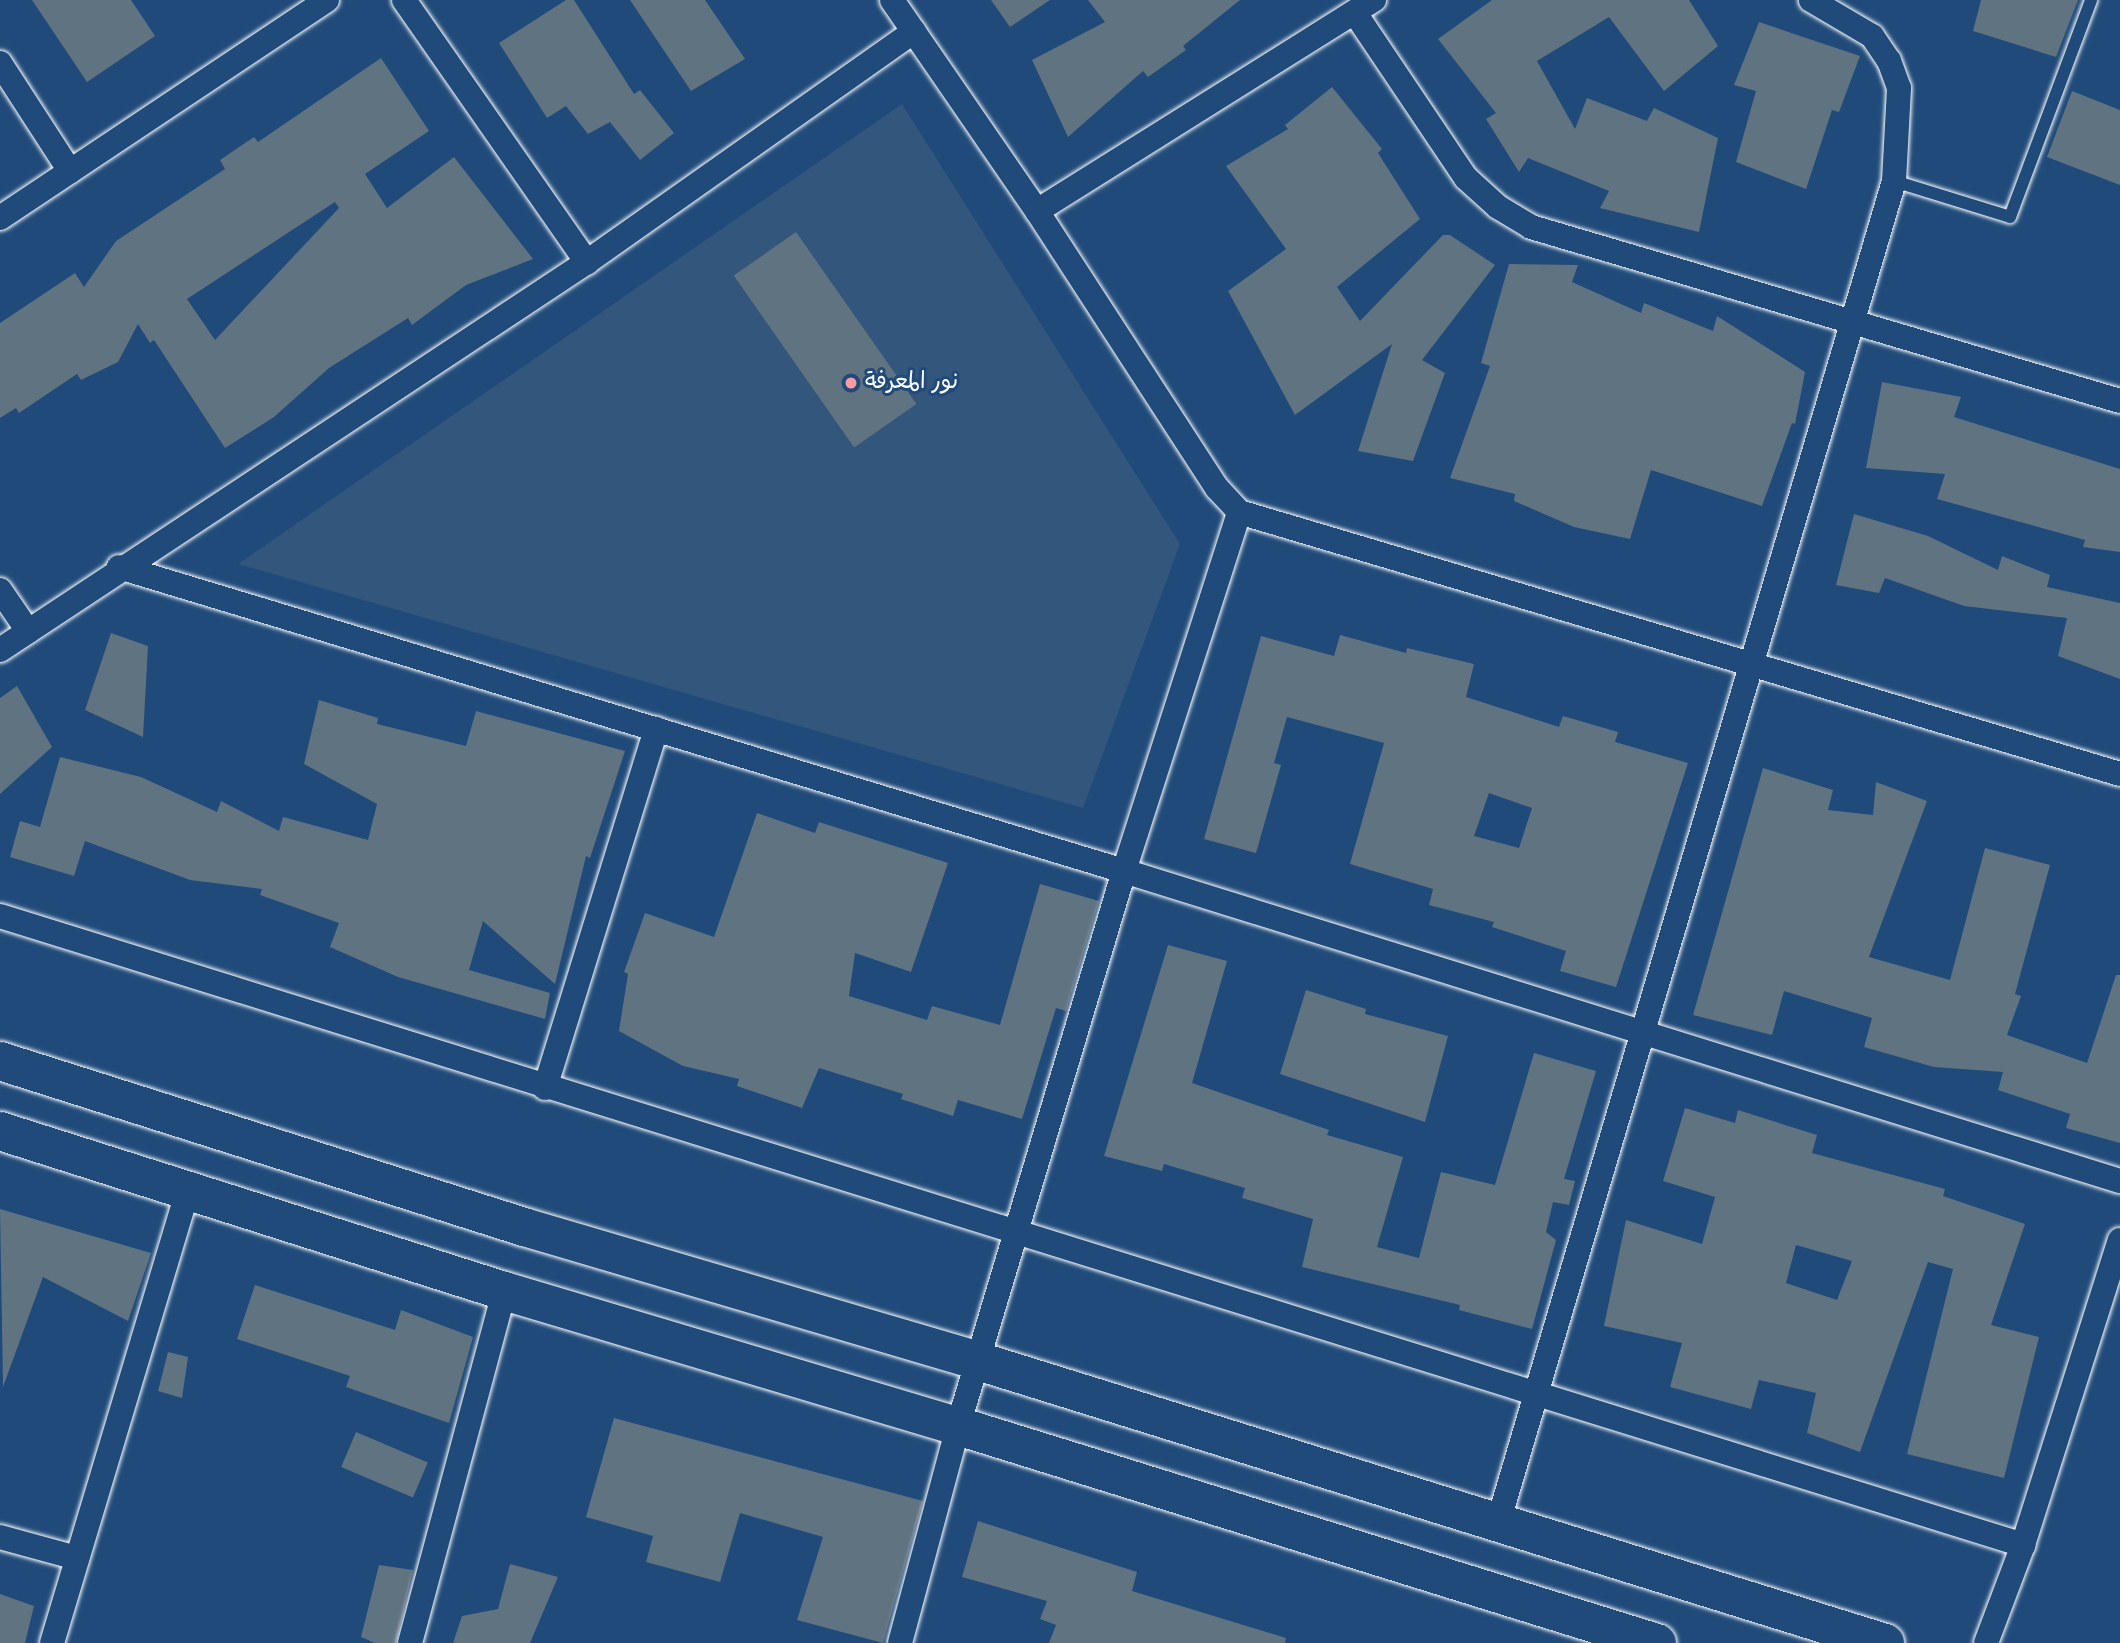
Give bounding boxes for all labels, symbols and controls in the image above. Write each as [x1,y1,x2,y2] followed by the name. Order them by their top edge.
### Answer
[865,369,958,397] place label: نور المعرفة
[843,375,859,391] marker: نور المعرفة

